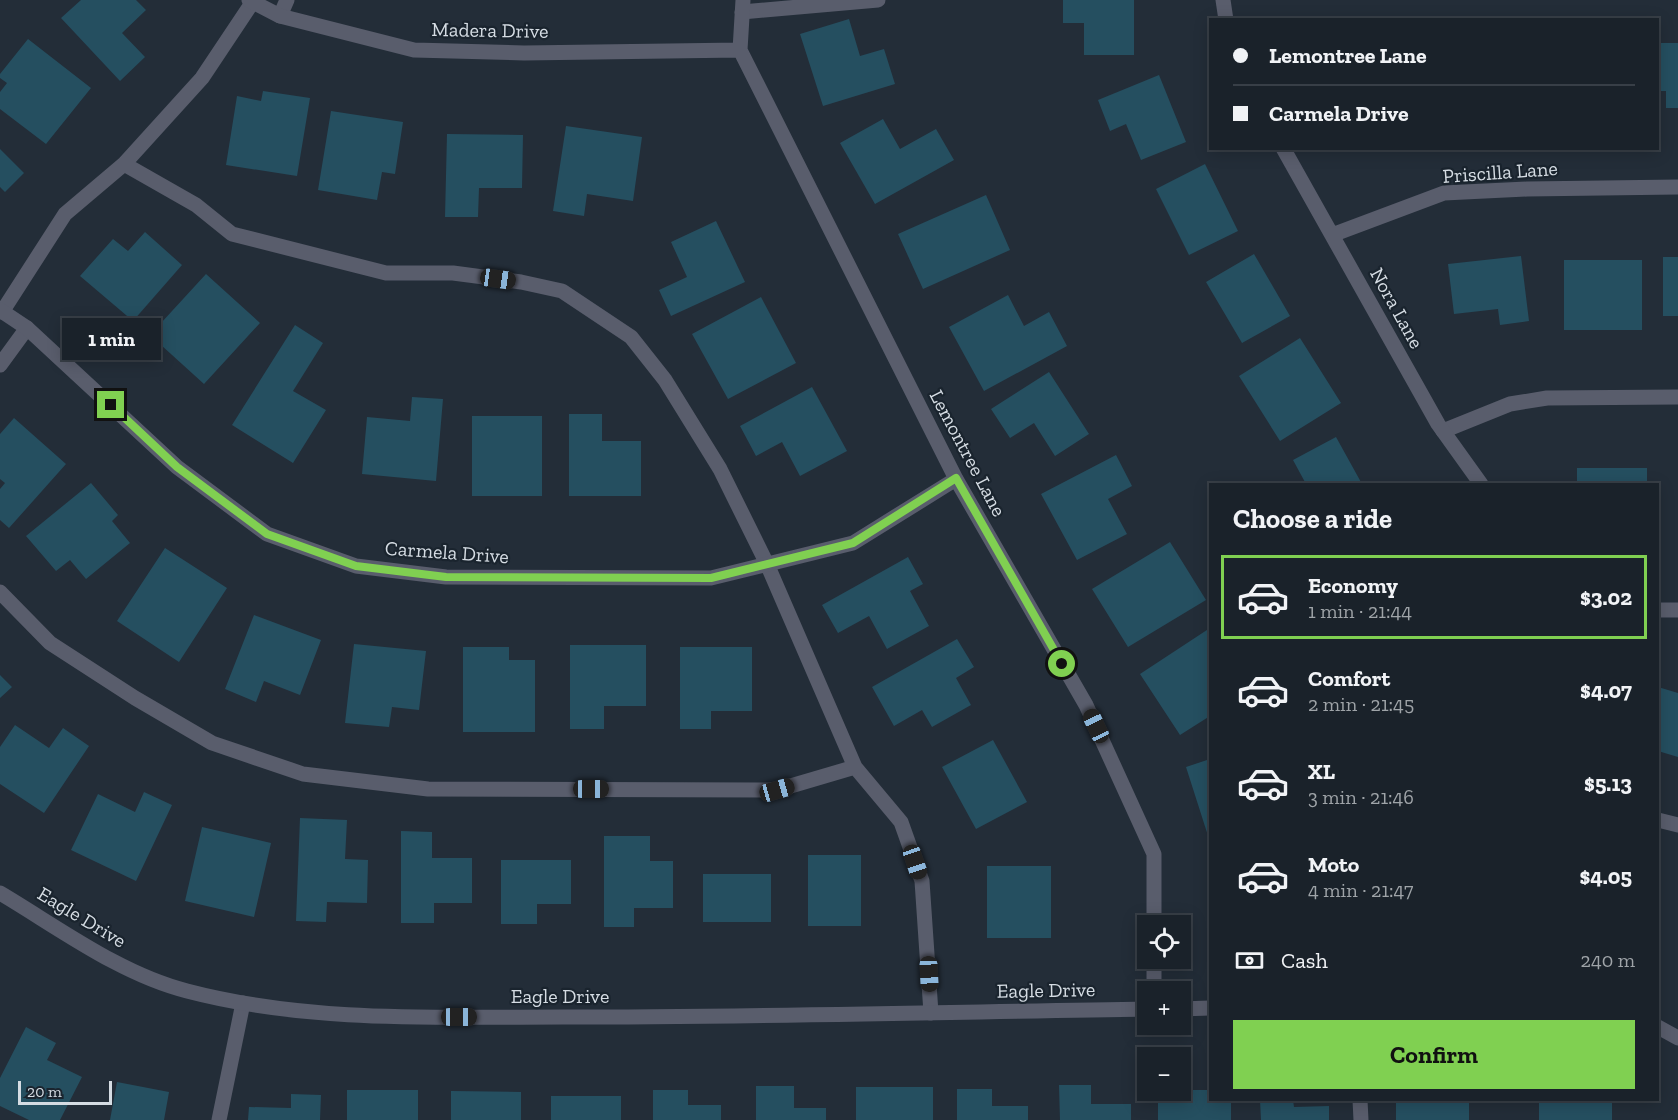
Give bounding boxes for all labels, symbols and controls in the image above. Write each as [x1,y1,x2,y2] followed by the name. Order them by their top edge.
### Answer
[431,17,549,43] street label: Madera Drive
[1269,42,1427,69] text: Lemontree Lane
[1269,100,1409,127] text: Carmela Drive
[1442,156,1558,188] street label: Priscilla Lane
[1365,263,1429,353] street label: Nora Lane
[479,268,517,290] car
[62,318,160,360] callout: 1 min
[88,327,135,351] text: 1 min
[925,386,1011,520] street label: Lemontree Lane
[97,391,124,418] route end
[1233,503,1392,535] text: Choose a ride
[384,536,510,568] street label: Carmela Drive
[1236,570,1290,624] icon: car
[1308,572,1398,599] text: Economy
[1580,584,1632,611] text: $3.02
[1308,599,1412,623] text: 1 min · 21:44
[1048,650,1075,677] route start
[1236,663,1290,717] icon: car
[1308,665,1390,692] text: Comfort
[1580,677,1632,704] text: $4.07
[1308,692,1414,716] text: 2 min · 21:45
[1080,706,1112,746] car
[1236,756,1290,810] icon: car
[1308,758,1335,785] text: XL
[1584,770,1632,797] text: $5.13
[757,776,797,804] car
[573,780,609,798] car
[1308,785,1414,809] text: 3 min · 21:46
[901,842,929,882] car
[1236,849,1290,903] icon: car
[1308,851,1359,878] text: Moto
[1579,863,1632,890] text: $4.05
[1308,878,1413,902] text: 4 min · 21:47
[34,881,130,953] street label: Eagle Drive
[1137,915,1191,1101] map controls
[1137,915,1191,969] button: locate
[1233,944,1266,977] icon: cash
[1281,947,1328,974] text: Cash
[1581,948,1635,972] text: 240 m
[919,956,939,992] car
[996,977,1096,1003] street label: Eagle Drive
[1137,981,1191,1035] button: +
[511,984,609,1008] street label: Eagle Drive
[441,1008,477,1026] car
[1233,1020,1635,1089] button: Confirm
[1137,1047,1191,1101] button: −
[18,1078,112,1106] scale bar
[27,1082,62,1101] text: 20 m

